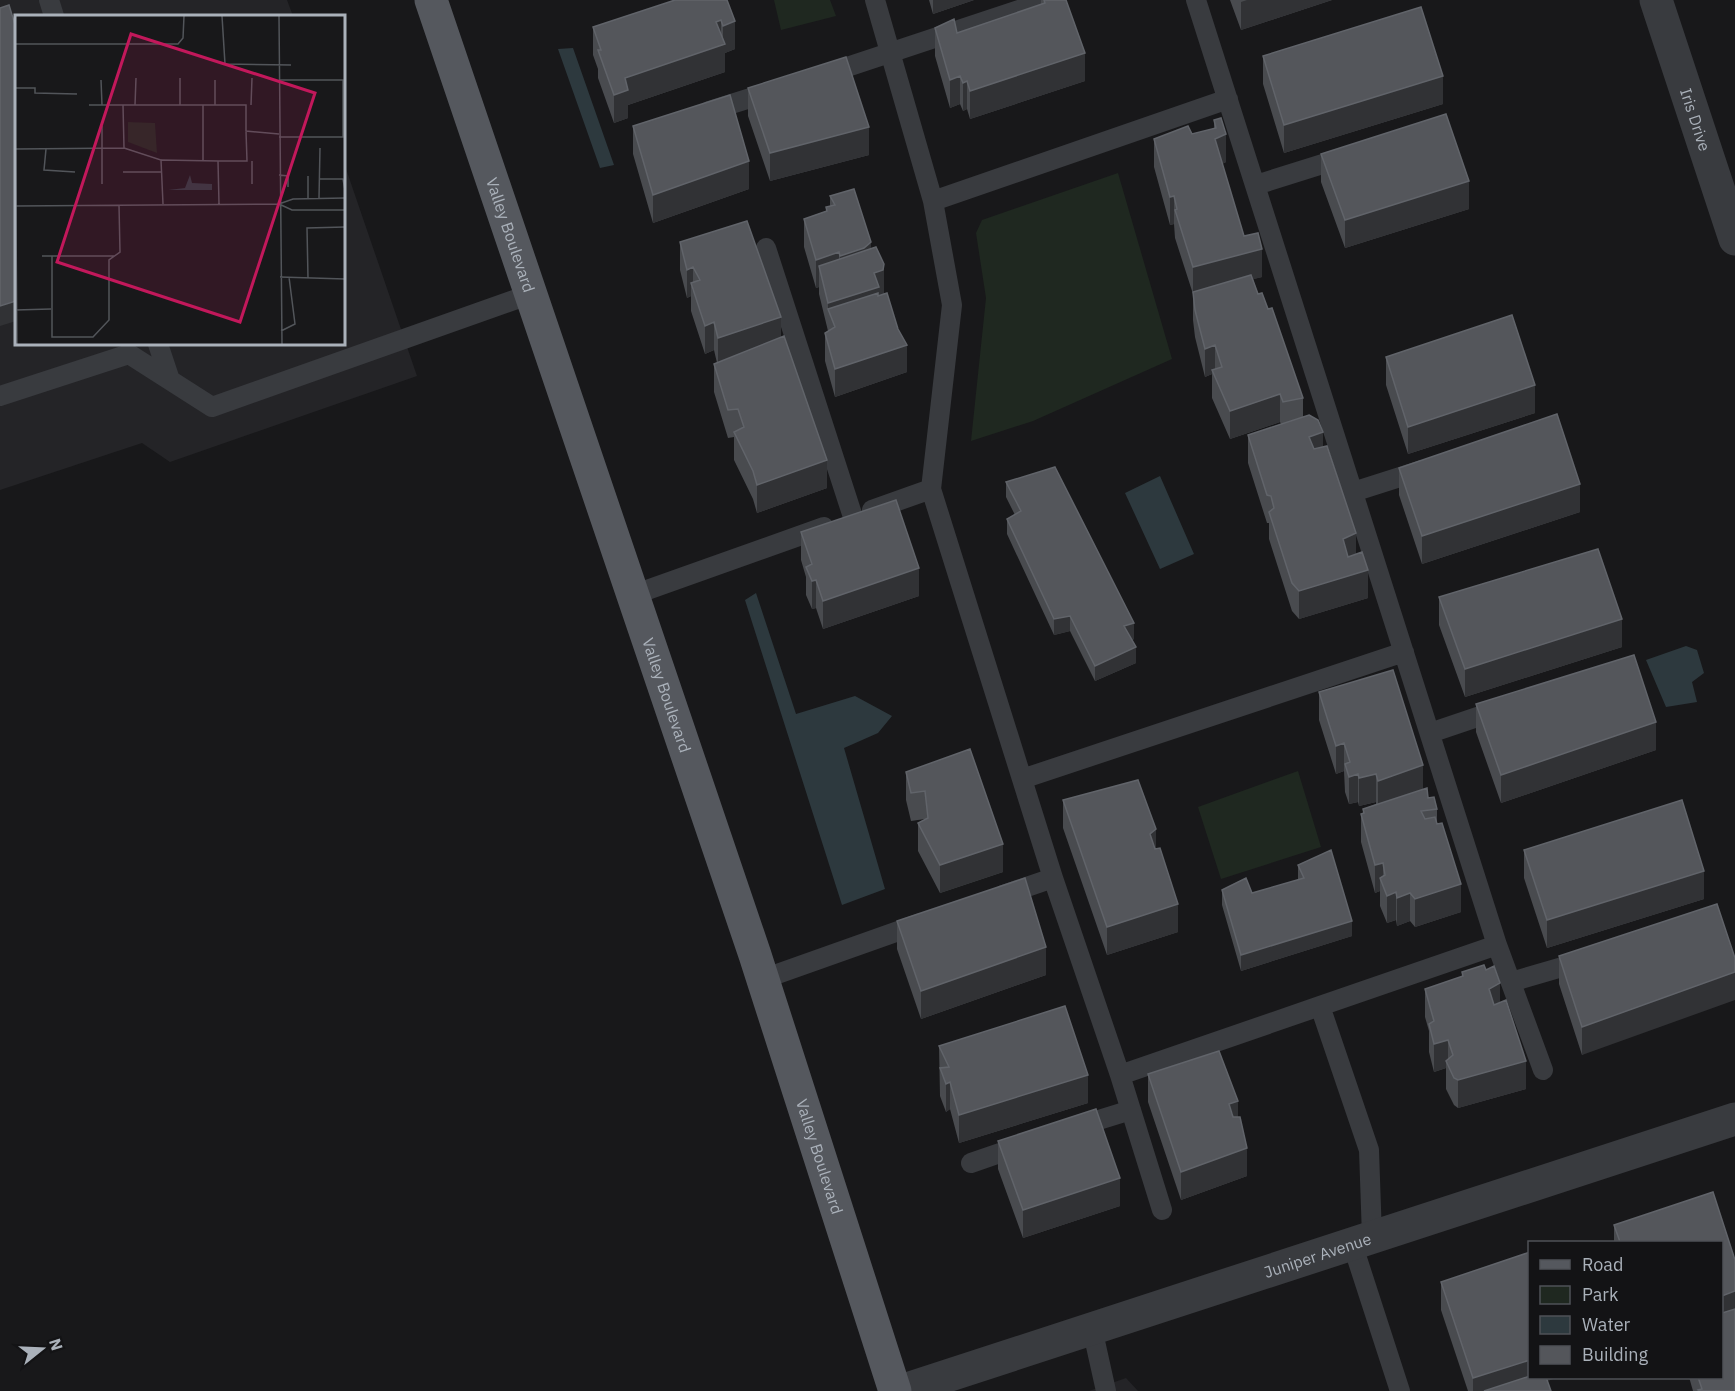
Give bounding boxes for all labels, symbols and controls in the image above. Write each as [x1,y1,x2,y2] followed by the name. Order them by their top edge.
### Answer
[15,15,345,345] inset map
[1676,86,1715,154] street label: Iris Drive
[482,175,539,295] street label: Valley Boulevard
[638,635,696,755] street label: Valley Boulevard
[792,1096,848,1217] street label: Valley Boulevard
[1261,1228,1374,1282] street label: Juniper Avenue
[1528,1241,1723,1379] legend
[1582,1253,1623,1276] text: Road
[1582,1283,1619,1306] text: Park
[1582,1313,1631,1336] text: Water
[12,1319,72,1379] north arrow
[45,1336,68,1353] text: N
[1582,1343,1649,1366] text: Building

